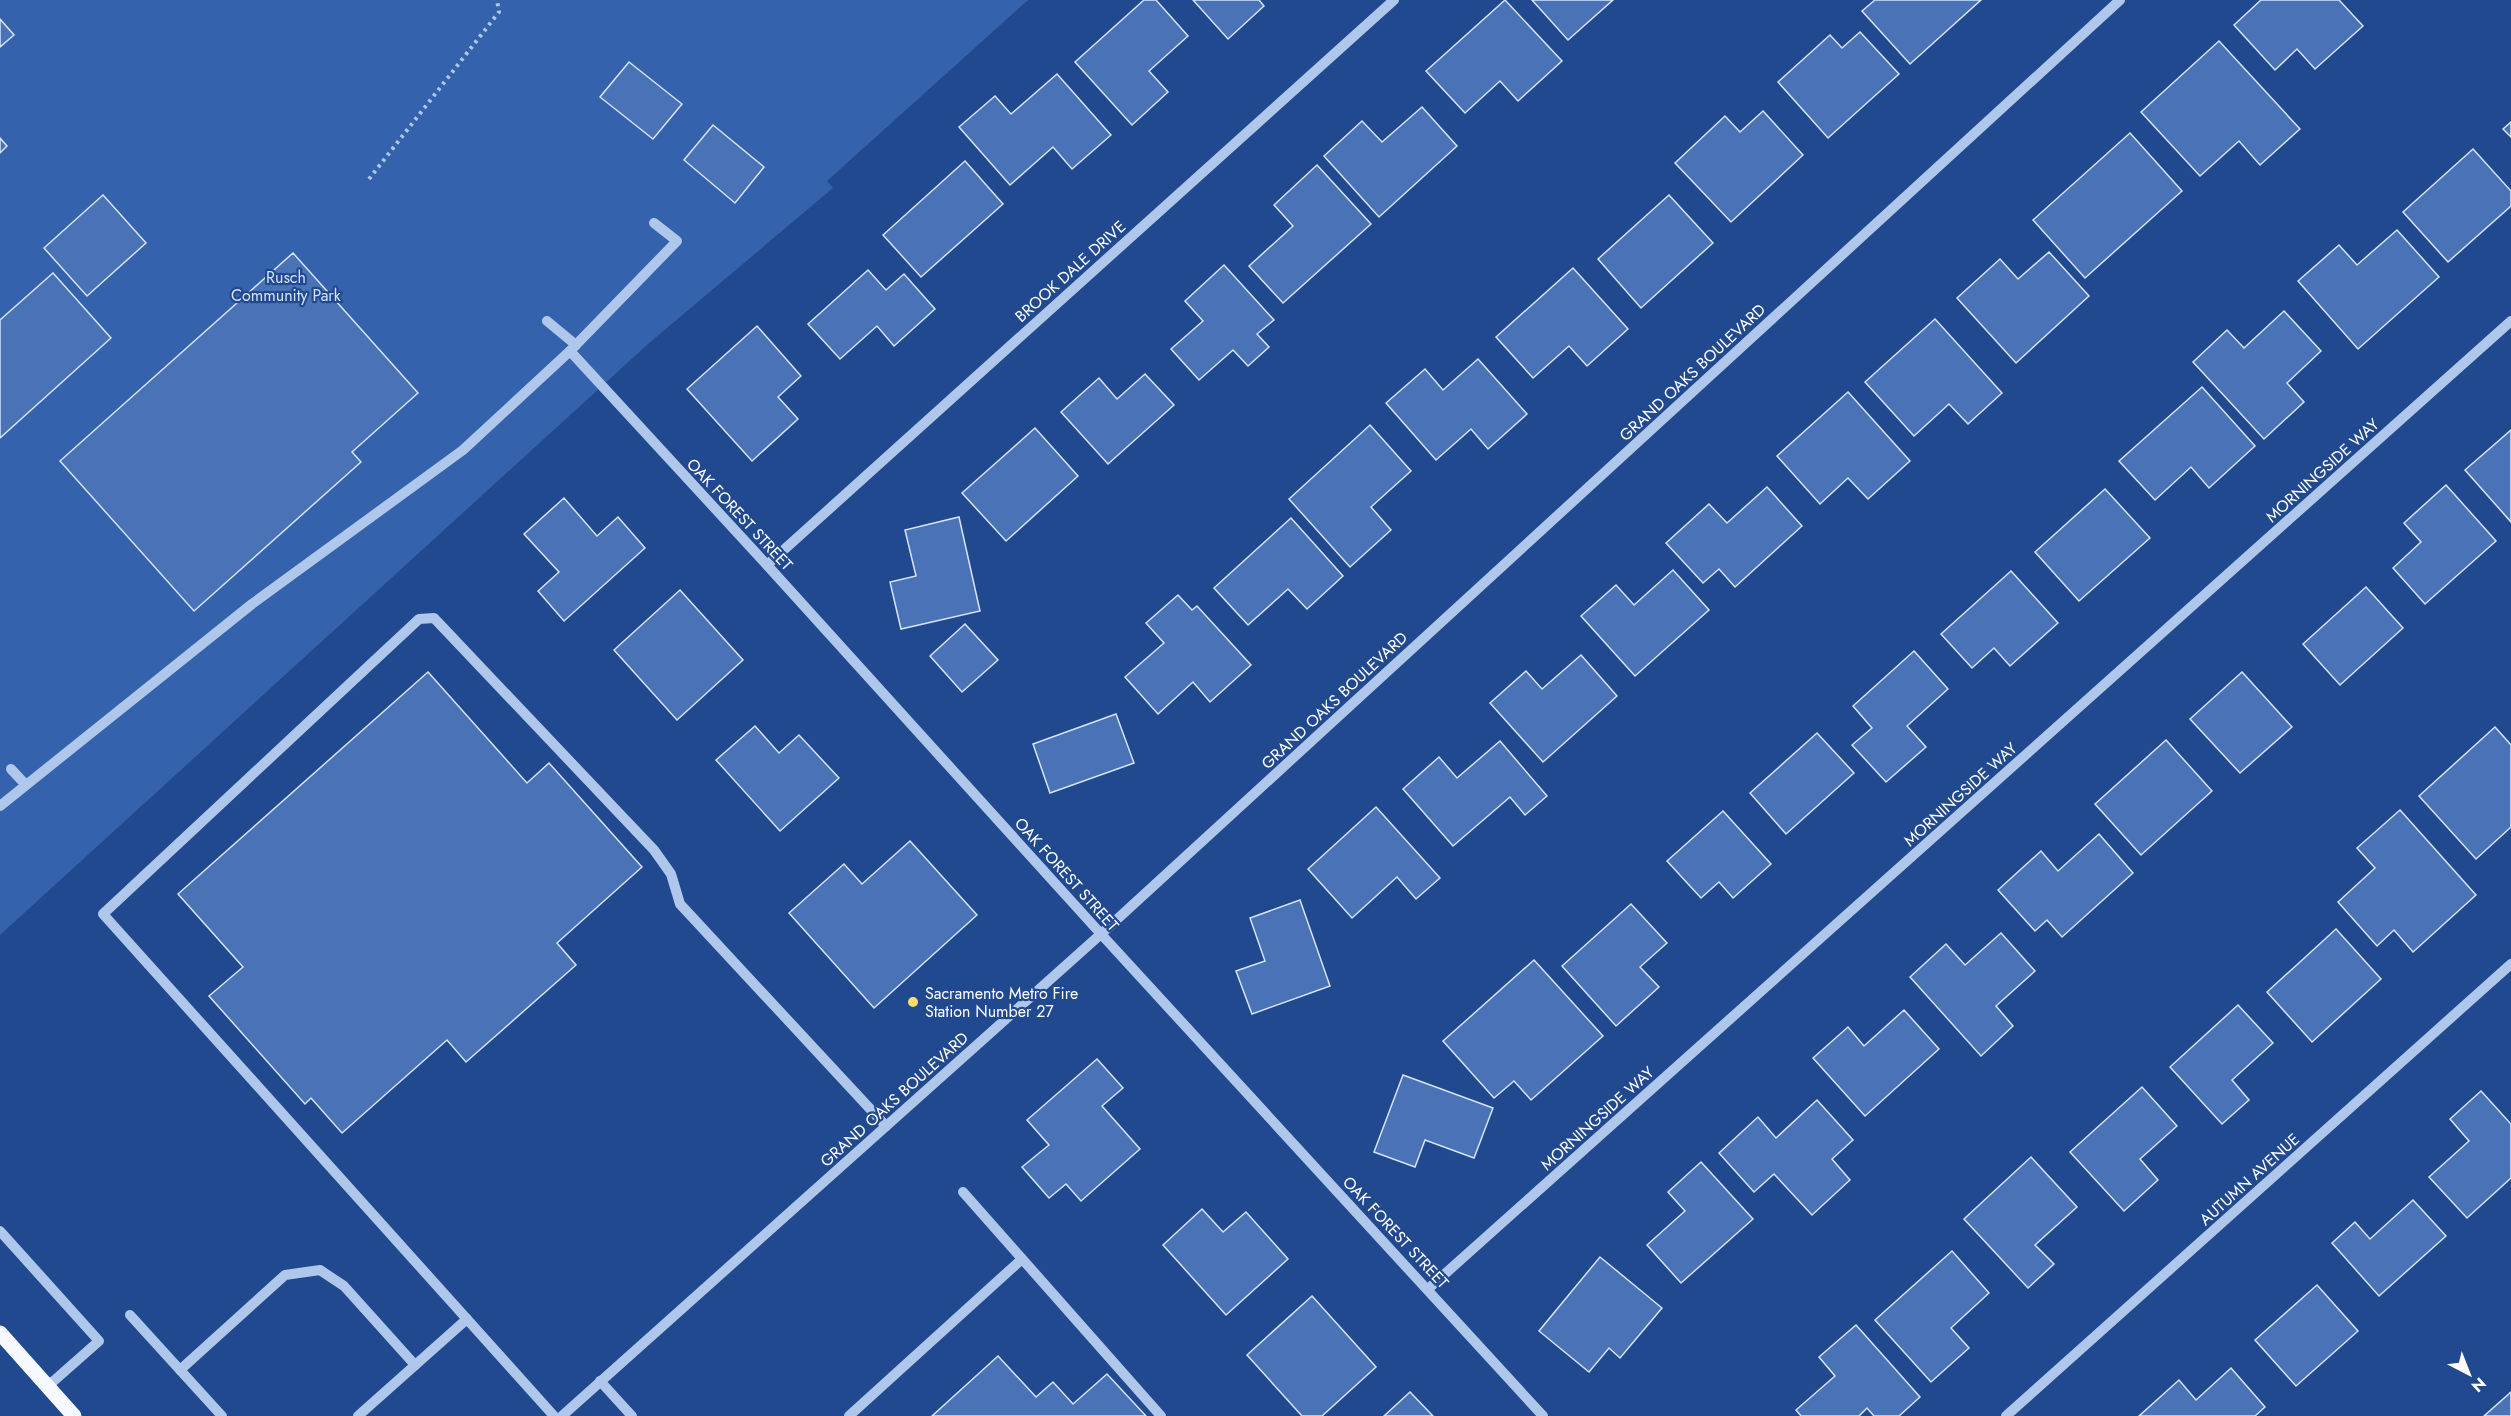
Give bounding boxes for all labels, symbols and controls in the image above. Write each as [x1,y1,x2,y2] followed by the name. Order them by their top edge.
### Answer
[1010,215,1131,327] street label: BROOK DALE DRIVE
[231,266,342,307] park label: Rusch Community Park
[1614,298,1771,446] street label: GRAND OAKS BOULEVARD
[2261,413,2384,528] street label: MORNINGSIDE WAY
[681,453,798,576] street label: OAK FOREST STREET
[1256,626,1413,774] street label: GRAND OAKS BOULEVARD
[1899,737,2022,852] street label: MORNINGSIDE WAY
[1009,812,1124,937] street label: OAK FOREST STREET
[925,982,1078,1023] place label: Sacramento Metro Fire Station Number 27
[906,995,920,1009] marker: Sacramento Metro Fire Station Number 27
[815,1026,974,1172] street label: GRAND OAKS BOULEVARD
[1536,1061,1659,1176] street label: MORNINGSIDE WAY
[2194,1128,2304,1231] street label: AUTUMN AVENUE
[1337,1171,1454,1294] street label: OAK FOREST STREET
[2439,1344,2499,1404] north arrow
[2466,1372,2491,1398] text: N

